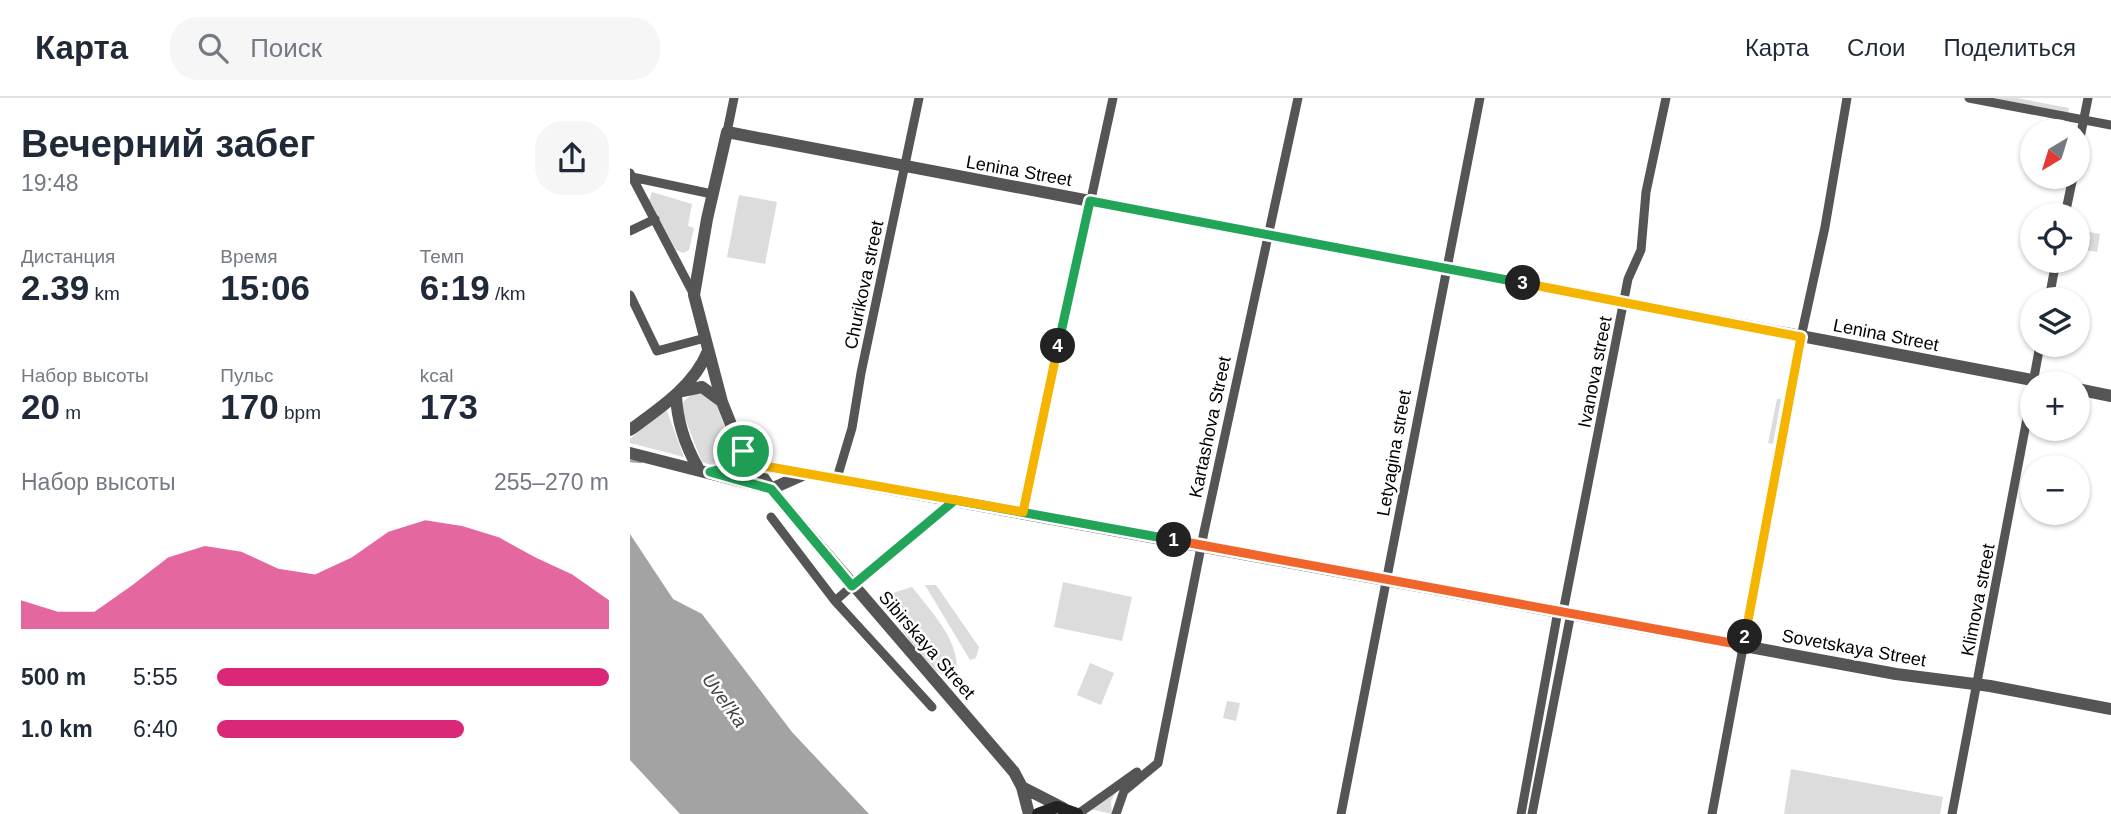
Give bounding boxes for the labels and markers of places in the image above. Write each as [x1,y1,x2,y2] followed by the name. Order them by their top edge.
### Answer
[1506,266,1540,300] pin: 3
[1040,328,1076,364] pin: 4
[713,421,773,481] pin
[1156,522,1192,558] pin: 1
[1728,620,1762,654] pin: 2

